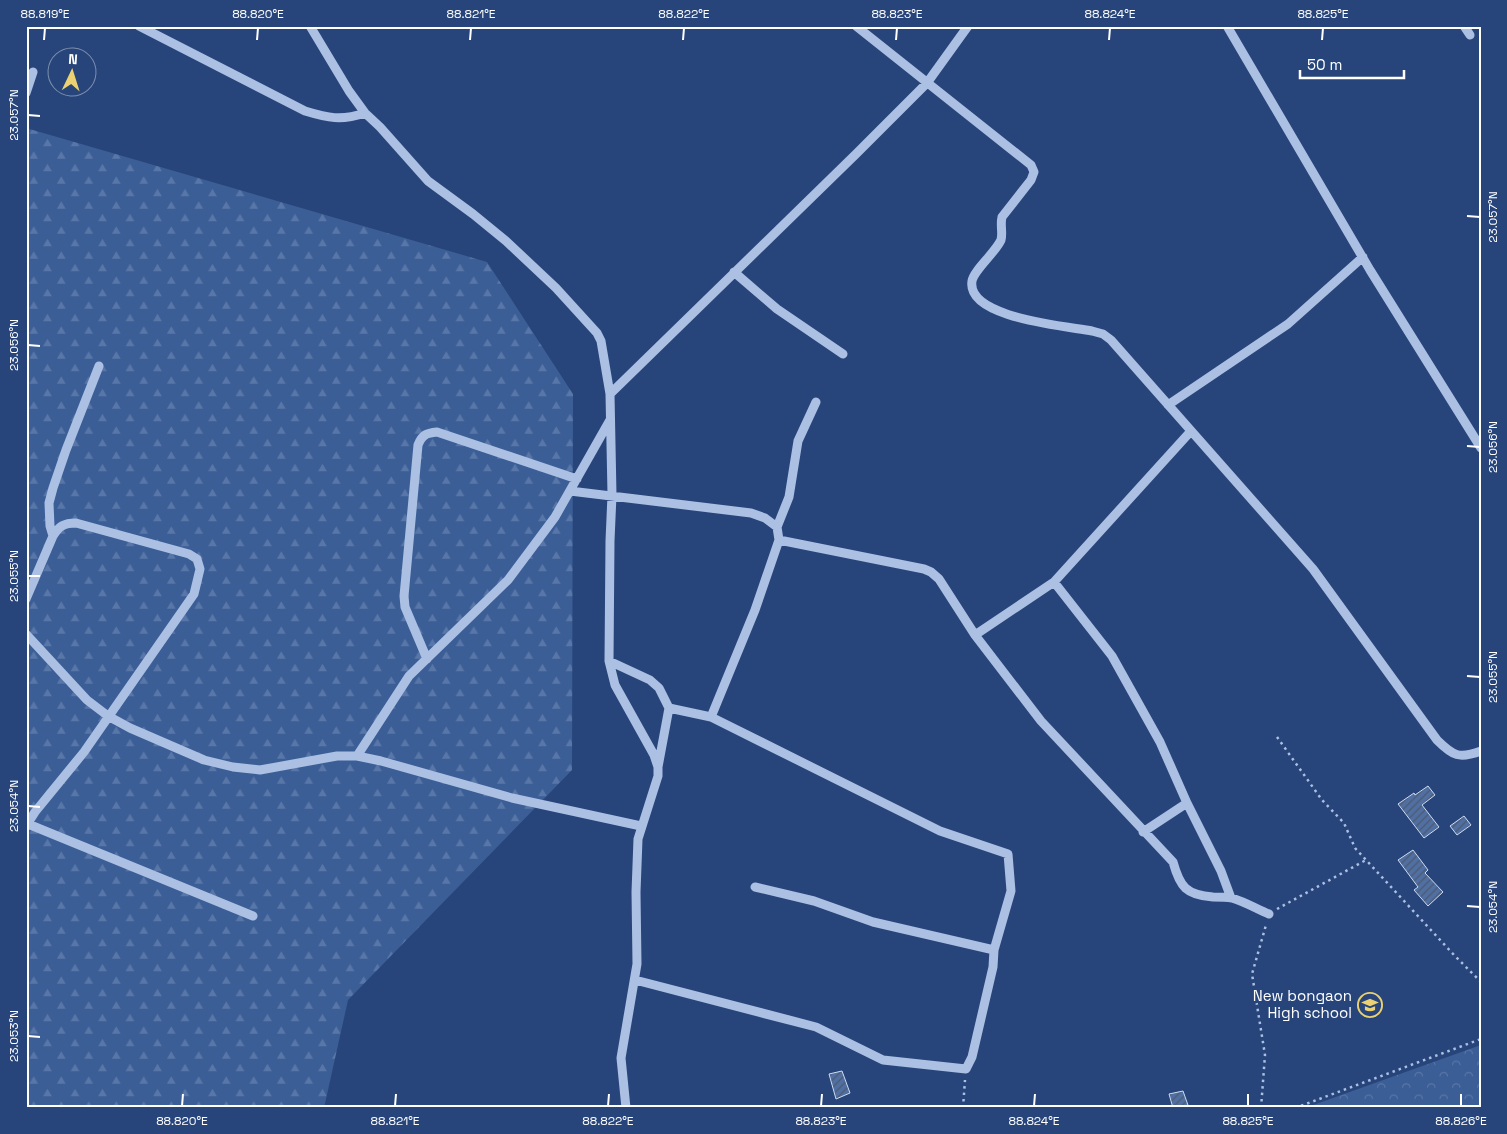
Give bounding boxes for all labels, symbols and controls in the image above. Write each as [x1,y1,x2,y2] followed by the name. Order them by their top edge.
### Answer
[20,6,70,22] text: 88.819°E
[232,6,284,22] text: 88.820°E
[446,6,496,22] text: 88.821°E
[658,6,710,22] text: 88.822°E
[871,6,923,22] text: 88.823°E
[1084,6,1136,22] text: 88.824°E
[1297,6,1349,22] text: 88.825°E
[48,48,98,98] north arrow
[1300,48,1403,80] scale bar
[68,50,78,68] text: N
[1307,55,1342,74] text: 50 m
[6,89,22,141] text: 23.057°N
[1485,191,1501,243] text: 23.057°N
[6,319,22,371] text: 23.056°N
[1485,421,1501,473] text: 23.056°N
[6,550,22,602] text: 23.055°N
[1485,651,1501,703] text: 23.055°N
[6,780,22,832] text: 23.054°N
[1485,881,1501,933] text: 23.054°N
[1253,986,1352,1022] place label: New bongaon High school
[1357,992,1383,1018] school or university icon: New bongaon High school
[6,1010,22,1062] text: 23.053°N
[156,1113,208,1129] text: 88.820°E
[370,1113,420,1129] text: 88.821°E
[582,1113,634,1129] text: 88.822°E
[795,1113,847,1129] text: 88.823°E
[1008,1113,1060,1129] text: 88.824°E
[1222,1113,1274,1129] text: 88.825°E
[1435,1113,1487,1129] text: 88.826°E

